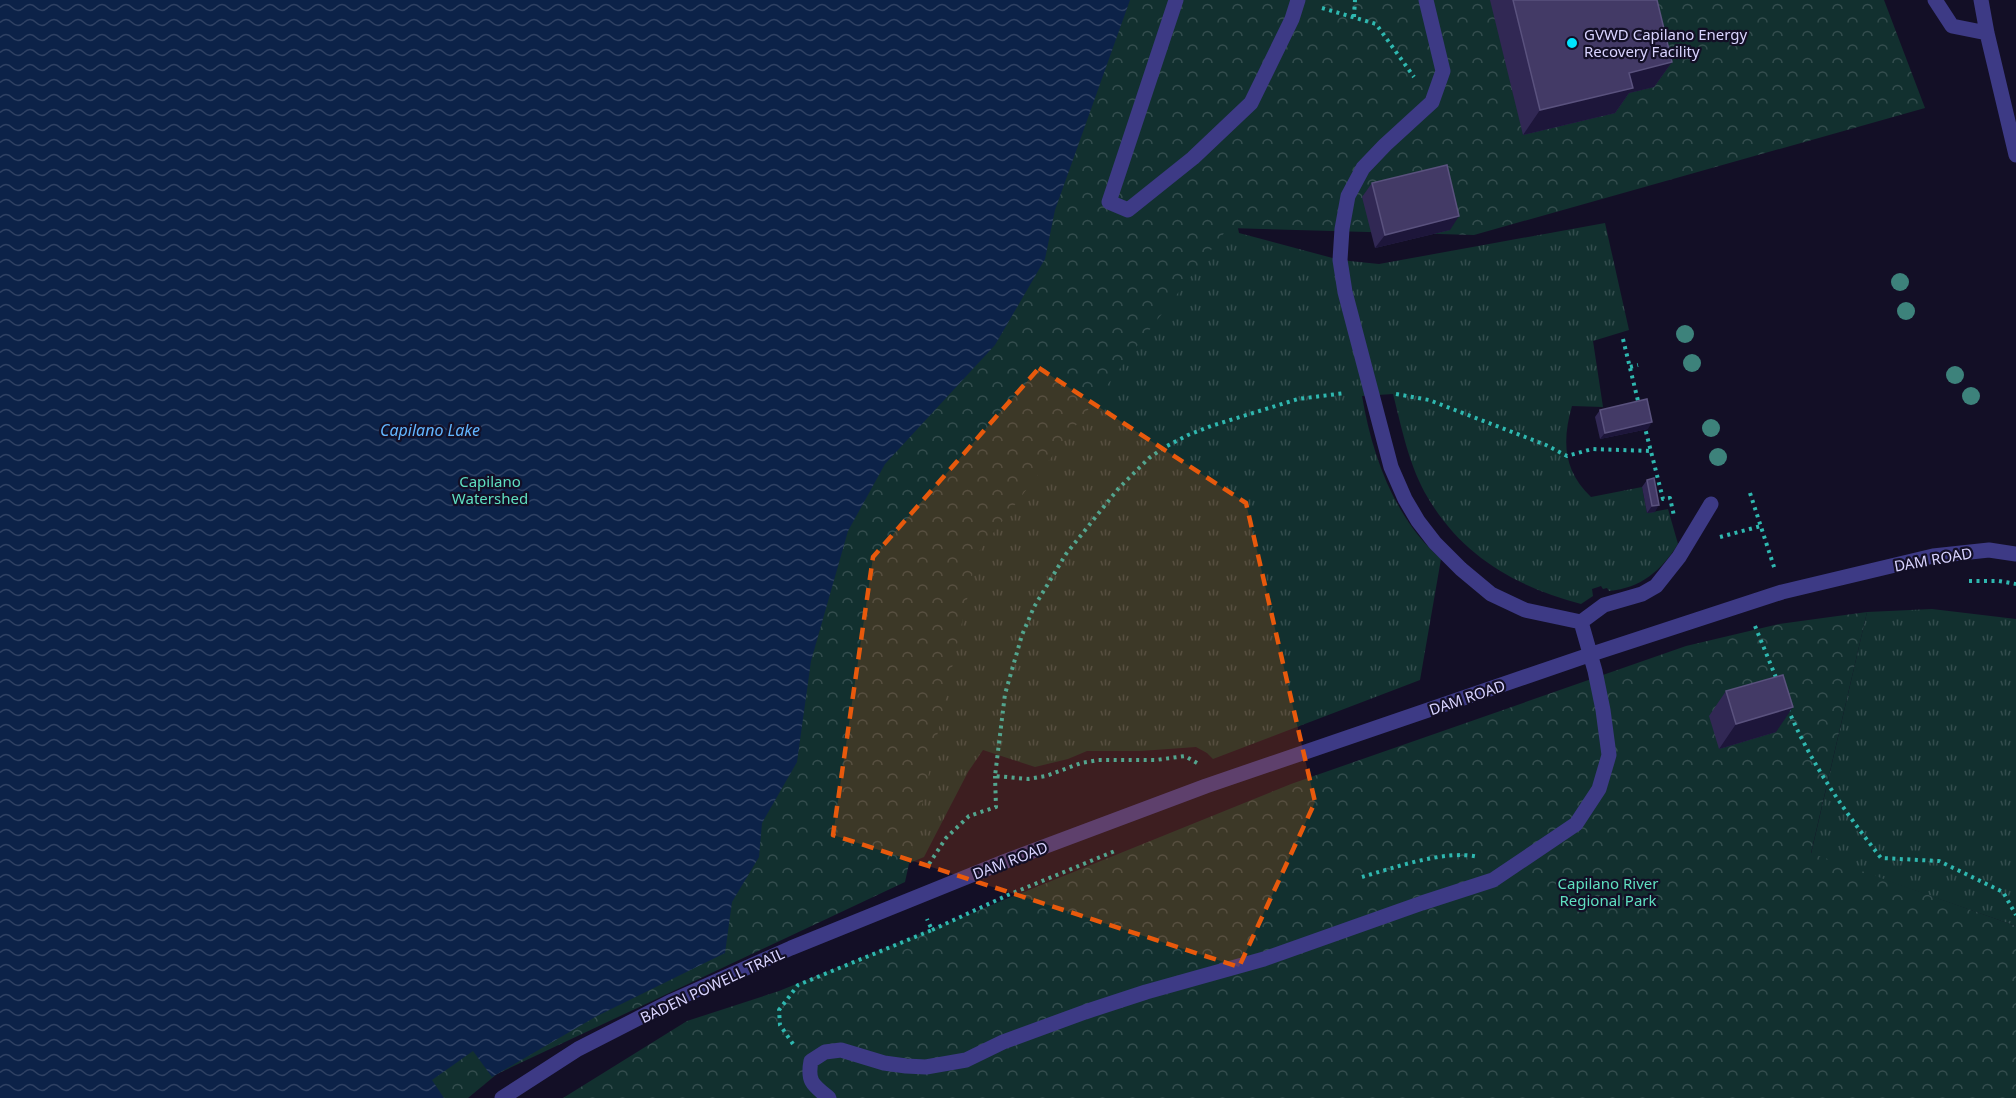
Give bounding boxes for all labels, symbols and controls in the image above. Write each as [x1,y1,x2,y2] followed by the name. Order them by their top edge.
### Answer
[1584,24,1748,61] place label: GVWD Capilano Energy Recovery Facility
[1565,36,1579,50] marker: GVWD Capilano Energy Recovery Facility
[380,419,480,441] water label: Capilano Lake
[452,471,528,508] park label: Capilano Watershed
[1892,542,1974,576] street label: DAM ROAD
[1426,675,1508,719] street label: DAM ROAD
[970,836,1051,883] street label: DAM ROAD
[1558,873,1659,910] park label: Capilano River Regional Park
[637,943,787,1027] street label: BADEN POWELL TRAIL

